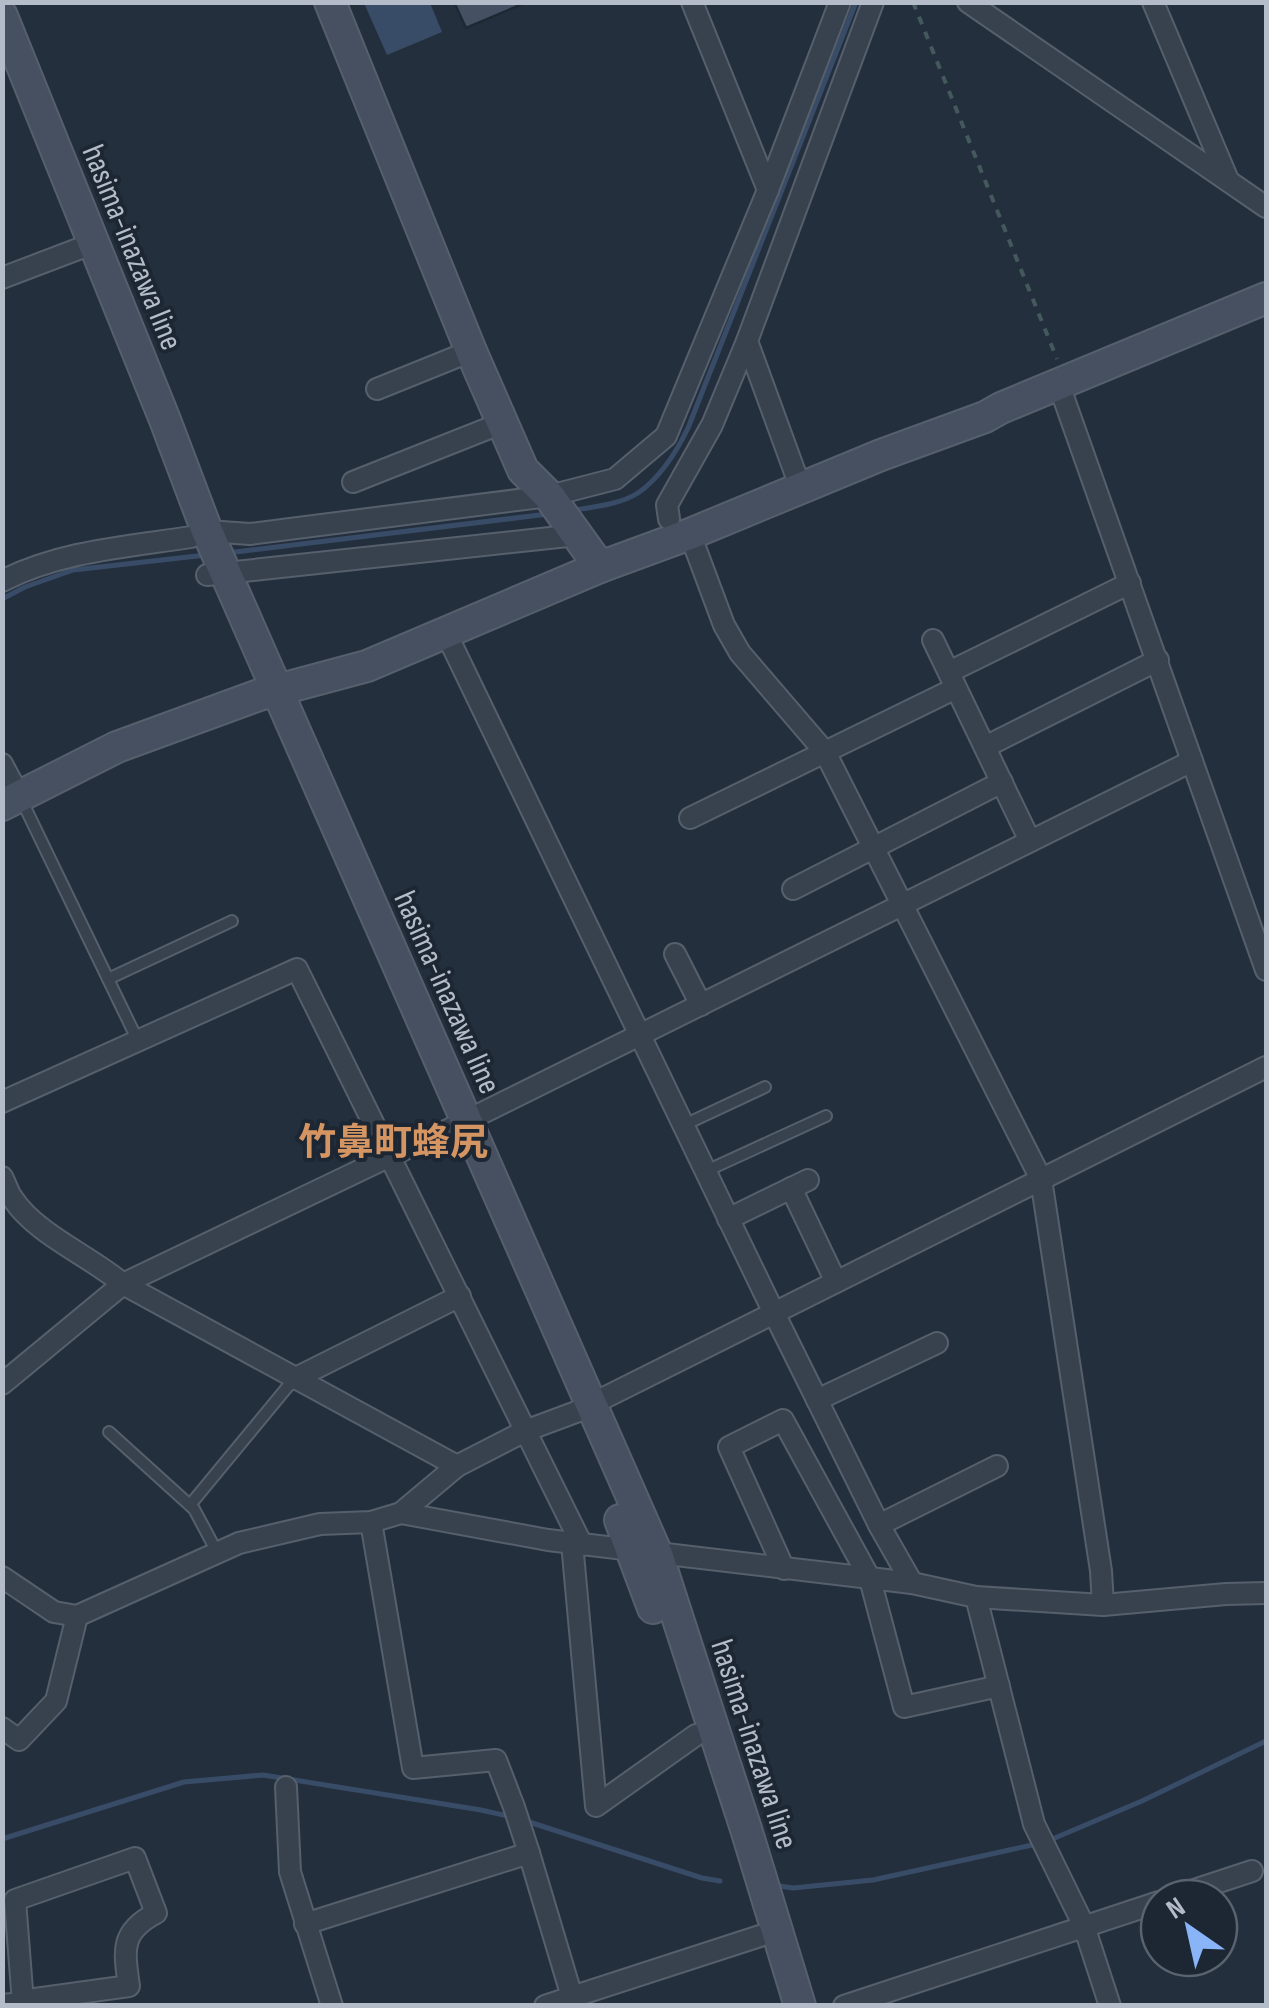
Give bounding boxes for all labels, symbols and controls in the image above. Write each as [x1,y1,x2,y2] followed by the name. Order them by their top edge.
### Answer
[73,139,190,356] street label: hasima-inazawa line
[385,885,509,1100] street label: hasima-inazawa line
[298,1121,488,1166] district label: 竹鼻町蜂尻
[701,1635,806,1854] street label: hasima-inazawa line
[1139,1878,1239,1978] north arrow
[1160,1891,1191,1926] text: N

